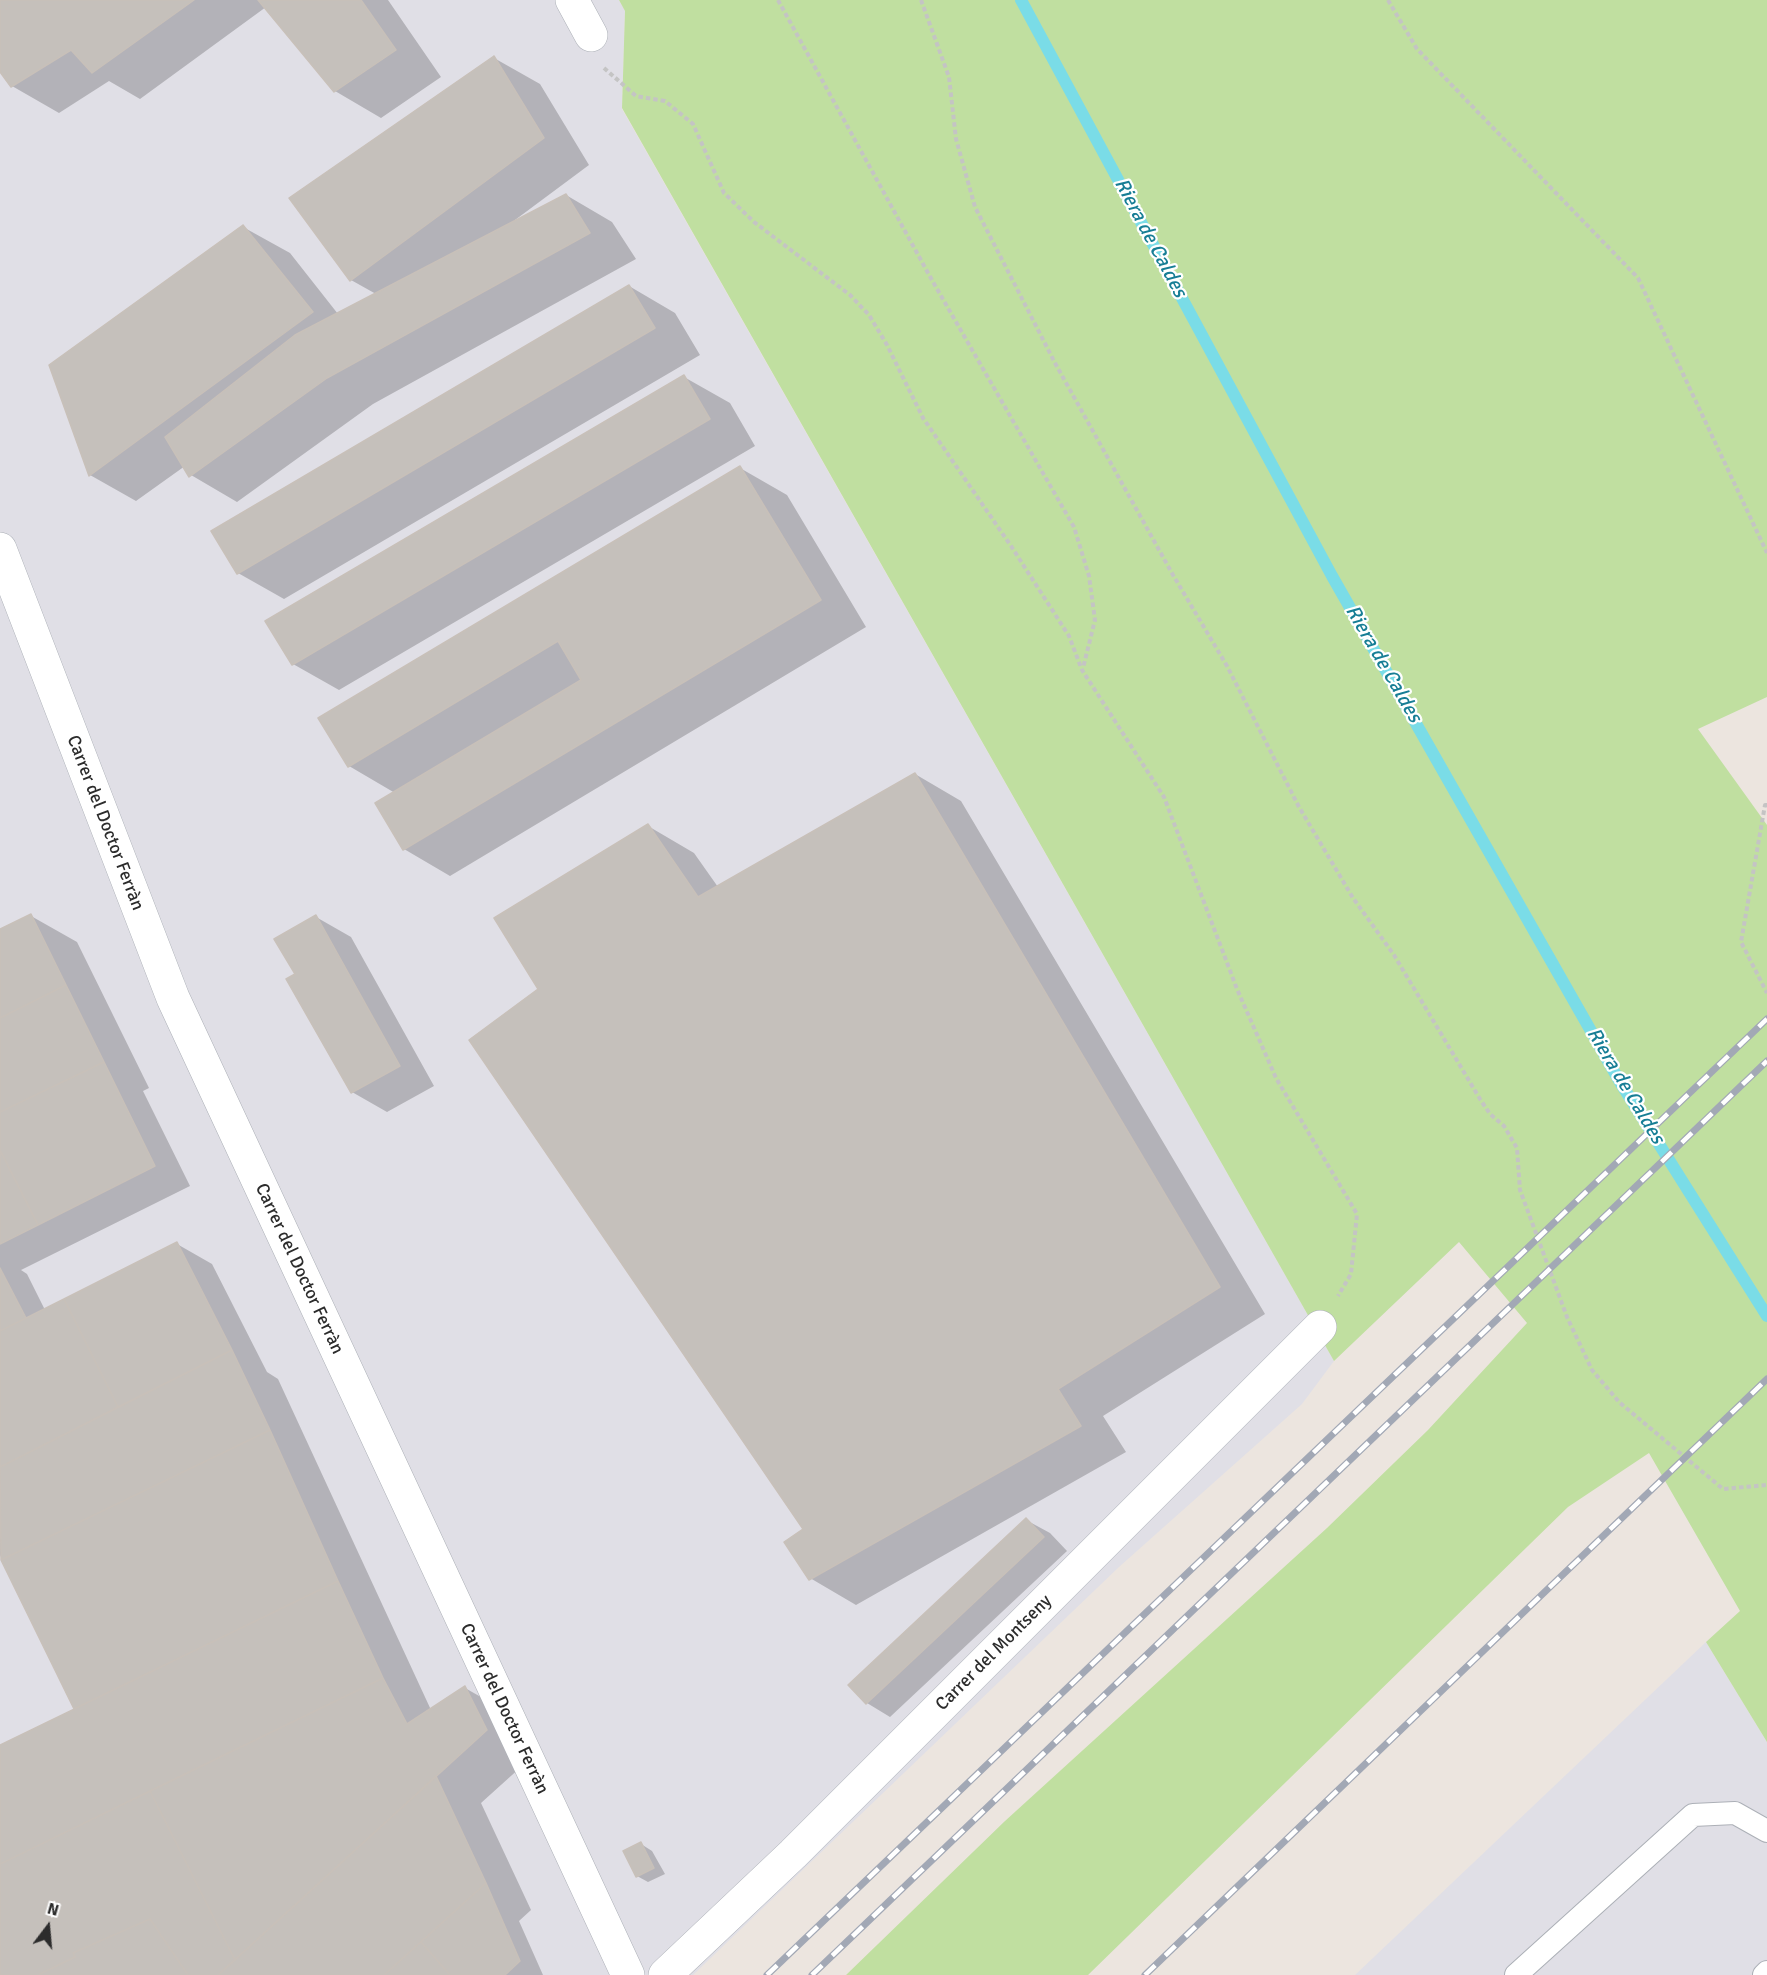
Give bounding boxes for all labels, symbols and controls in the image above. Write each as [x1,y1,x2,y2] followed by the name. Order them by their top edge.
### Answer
[1109,174,1191,302] water label: Riera de Caldes
[1340,601,1426,727] water label: Riera de Caldes
[62,732,148,914] street label: Carrer del Doctor Ferràn
[1581,1024,1669,1148] water label: Riera de Caldes
[250,1180,348,1358] street label: Carrer del Doctor Ferràn
[932,1591,1056,1715] street label: Carrer del Montseny
[455,1620,553,1798] street label: Carrer del Doctor Ferràn
[18,1897,78,1957] north arrow
[45,1899,61,1921] text: N

